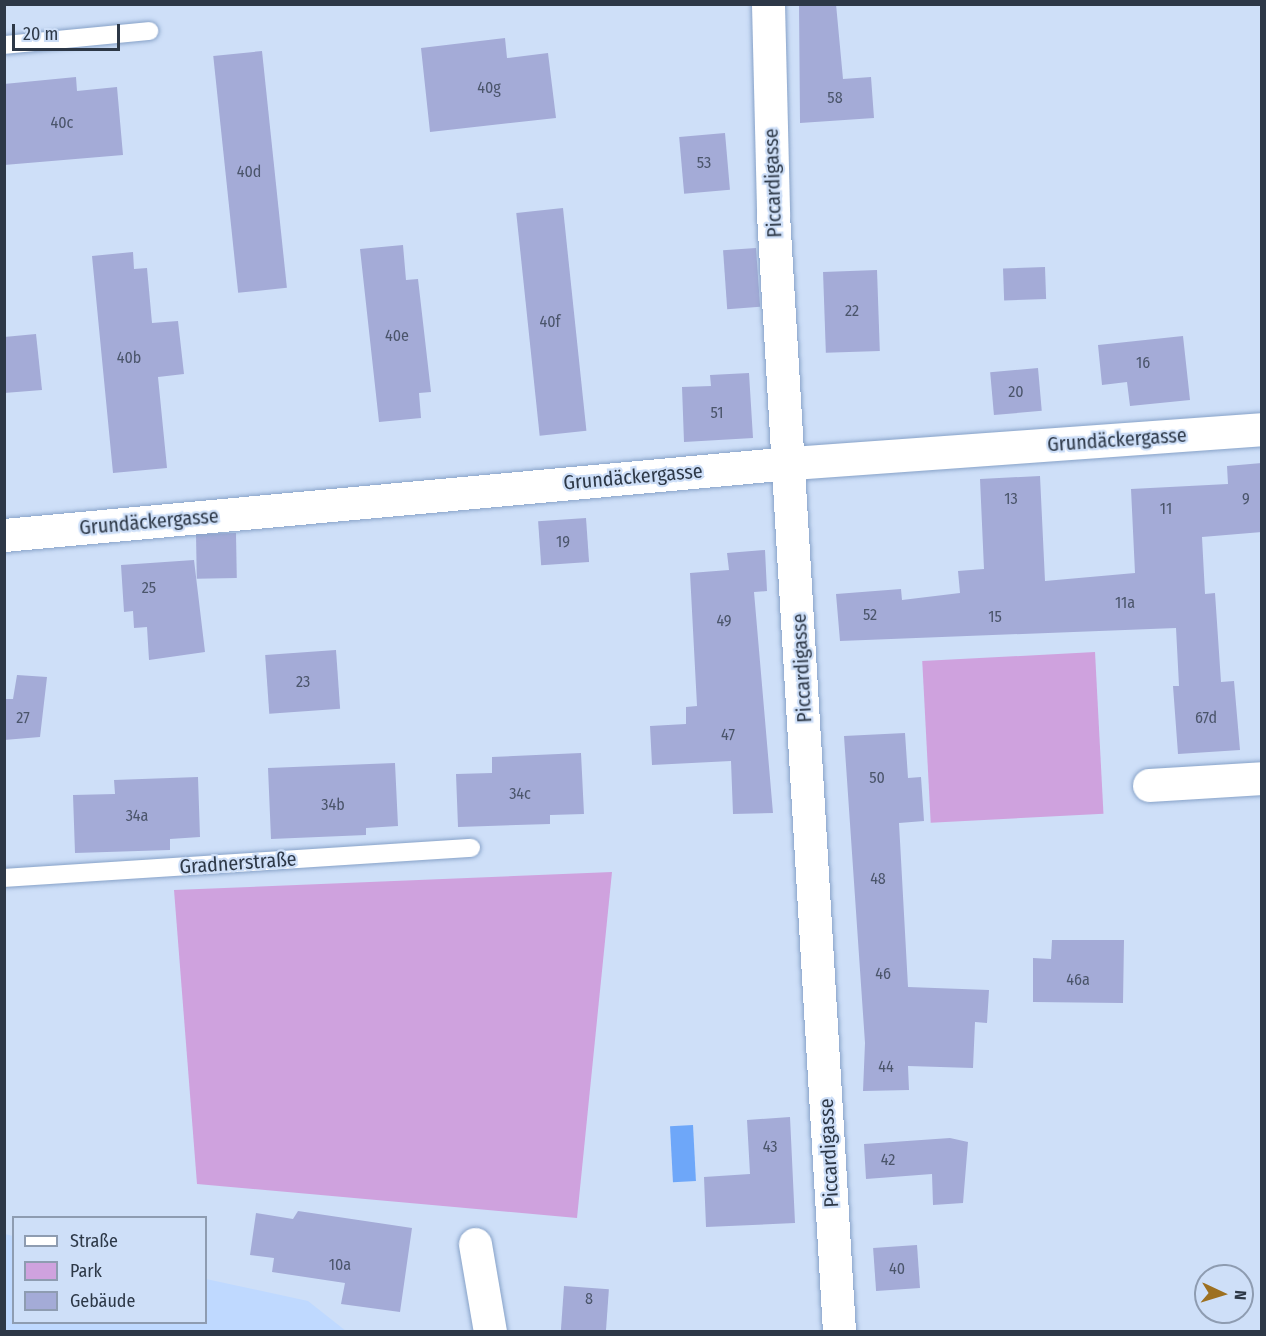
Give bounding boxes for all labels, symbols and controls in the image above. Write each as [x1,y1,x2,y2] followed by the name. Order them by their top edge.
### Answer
[15,12,123,50] scale bar
[23,23,58,45] text: 20 m
[477,78,501,98] house number: 40g
[827,88,843,108] house number: 58
[51,113,73,133] house number: 40c
[759,128,787,238] street label: Piccardigasse
[697,153,711,173] house number: 53
[237,162,261,182] house number: 40d
[845,301,859,321] house number: 22
[540,312,560,332] house number: 40f
[385,326,409,346] house number: 40e
[117,348,141,368] house number: 40b
[1136,353,1150,373] house number: 16
[1008,382,1024,402] house number: 20
[711,403,723,423] house number: 51
[1046,423,1188,457] street label: Grundäckergasse
[562,459,704,495] street label: Grundäckergasse
[1004,489,1018,509] house number: 13
[1242,489,1250,509] house number: 9
[1160,499,1172,519] house number: 11
[78,504,220,540] street label: Grundäckergasse
[556,532,570,552] house number: 19
[142,578,156,598] house number: 25
[1115,593,1135,613] house number: 11a
[863,605,877,625] house number: 52
[988,607,1002,627] house number: 15
[716,611,732,631] house number: 49
[787,613,817,723] street label: Piccardigasse
[296,672,310,692] house number: 23
[16,708,30,728] house number: 27
[1195,708,1217,728] house number: 67d
[721,725,735,745] house number: 47
[869,768,885,788] house number: 50
[509,784,531,804] house number: 34c
[321,795,345,815] house number: 34b
[126,806,148,826] house number: 34a
[179,847,297,879] street label: Gradnerstraße
[870,869,886,889] house number: 48
[875,964,891,984] house number: 46
[1066,970,1090,990] house number: 46a
[878,1057,894,1077] house number: 44
[814,1098,844,1208] street label: Piccardigasse
[763,1137,777,1157] house number: 43
[881,1150,895,1170] house number: 42
[12,1216,207,1324] legend
[70,1230,118,1252] text: Straße
[329,1255,351,1275] house number: 10a
[889,1259,905,1279] house number: 40
[70,1260,102,1282] text: Park
[1194,1264,1254,1324] north arrow
[585,1289,593,1309] house number: 8
[70,1290,135,1312] text: Gebäude
[1231,1290,1250,1301] text: N

